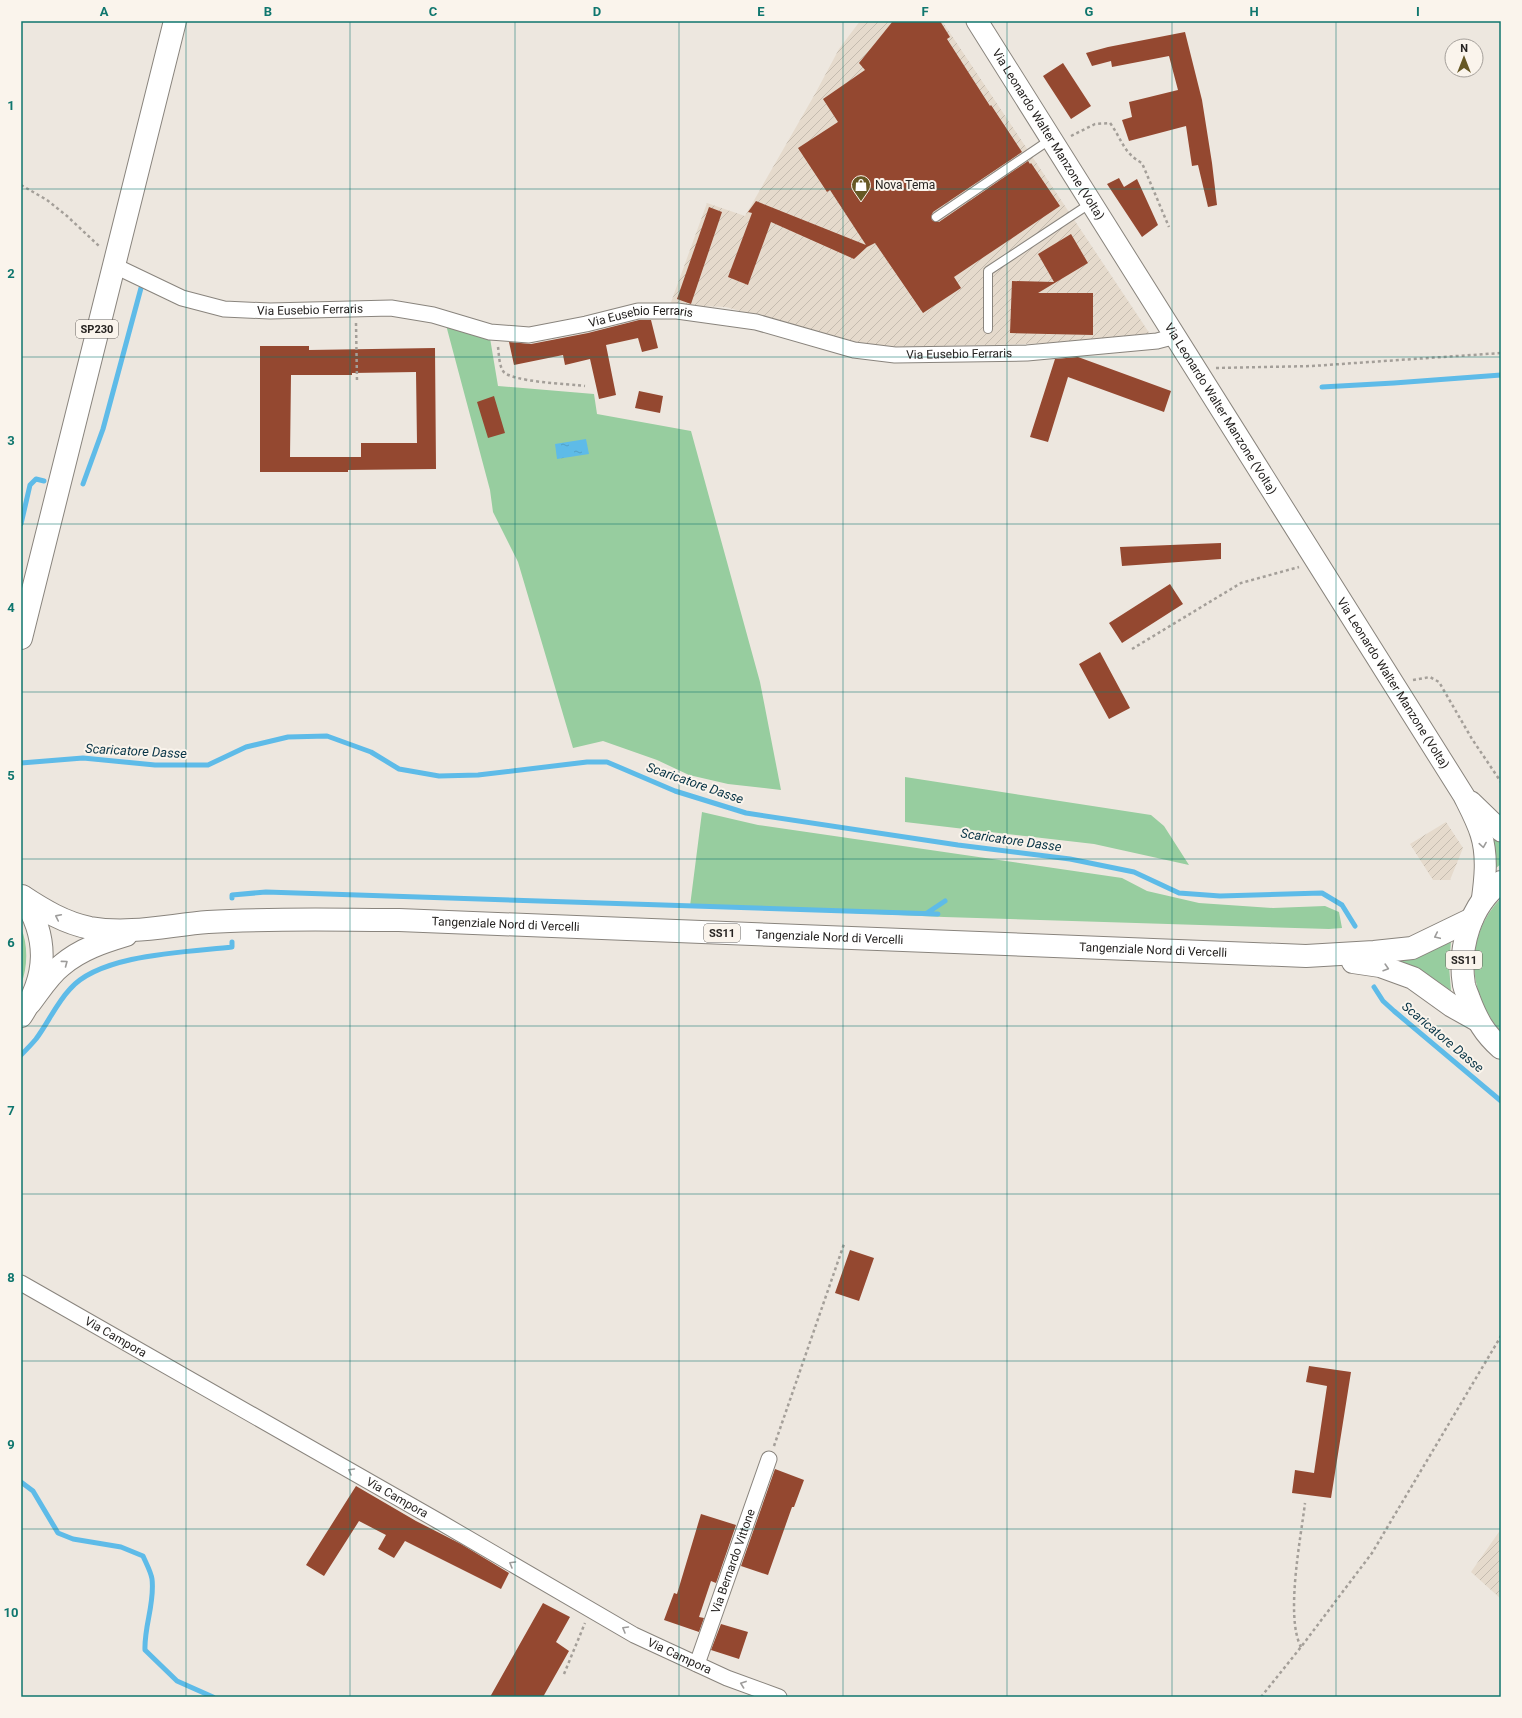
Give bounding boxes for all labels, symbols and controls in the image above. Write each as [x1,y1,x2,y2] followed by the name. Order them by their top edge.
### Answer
[100,4,109,19] text: A
[264,4,272,19] text: B
[429,4,438,19] text: C
[593,4,601,19] text: D
[757,4,765,19] text: E
[921,4,929,19] text: F
[1085,4,1094,19] text: G
[1249,4,1259,19] text: H
[1416,4,1420,19] text: I
[1444,38,1484,78] north arrow
[1460,42,1468,55] text: N
[989,46,1107,223] street label: Via Leonardo Walter Manzone (Volta)
[7,98,15,113] text: 1
[850,174,872,202] shop icon: Nova Tema
[875,178,935,192] place label: Nova Tema
[7,266,15,281] text: 2
[257,302,363,318] street label: Via Eusebio Ferraris
[587,304,694,330] street label: Via Eusebio Ferraris
[76,320,118,338] road number: SP230
[1162,321,1280,497] street label: Via Leonardo Walter Manzone (Volta)
[906,346,1012,362] street label: Via Eusebio Ferraris
[7,433,15,448] text: 3
[1334,595,1452,771] street label: Via Leonardo Walter Manzone (Volta)
[7,600,15,615] text: 4
[85,741,188,761] water label: Scaricatore Dasse
[644,759,746,807] water label: Scaricatore Dasse
[7,768,15,783] text: 5
[960,825,1063,855] water label: Scaricatore Dasse
[1478,842,1487,848] one-way arrow
[55,914,63,922] one-way arrow
[431,914,580,934] street label: Tangenziale Nord di Vercelli
[704,924,740,942] road number: SS11
[755,927,904,947] street label: Tangenziale Nord di Vercelli
[1434,931,1441,939] one-way arrow
[7,935,15,950] text: 6
[1079,940,1228,960] street label: Tangenziale Nord di Vercelli
[1446,951,1482,969] road number: SS11
[61,960,68,967] one-way arrow
[1382,963,1389,972] one-way arrow
[1399,999,1487,1076] water label: Scaricatore Dasse
[7,1103,15,1118] text: 7
[7,1270,15,1285] text: 8
[82,1314,149,1360] street label: Via Campora
[7,1437,15,1452] text: 9
[348,1469,355,1476] one-way arrow
[364,1474,431,1521] street label: Via Campora
[708,1507,758,1615] street label: Via Bernardo Vittone
[509,1561,516,1568] one-way arrow
[4,1605,18,1620] text: 10
[622,1627,629,1634] one-way arrow
[645,1635,714,1677] street label: Via Campora
[739,1680,746,1688] one-way arrow

